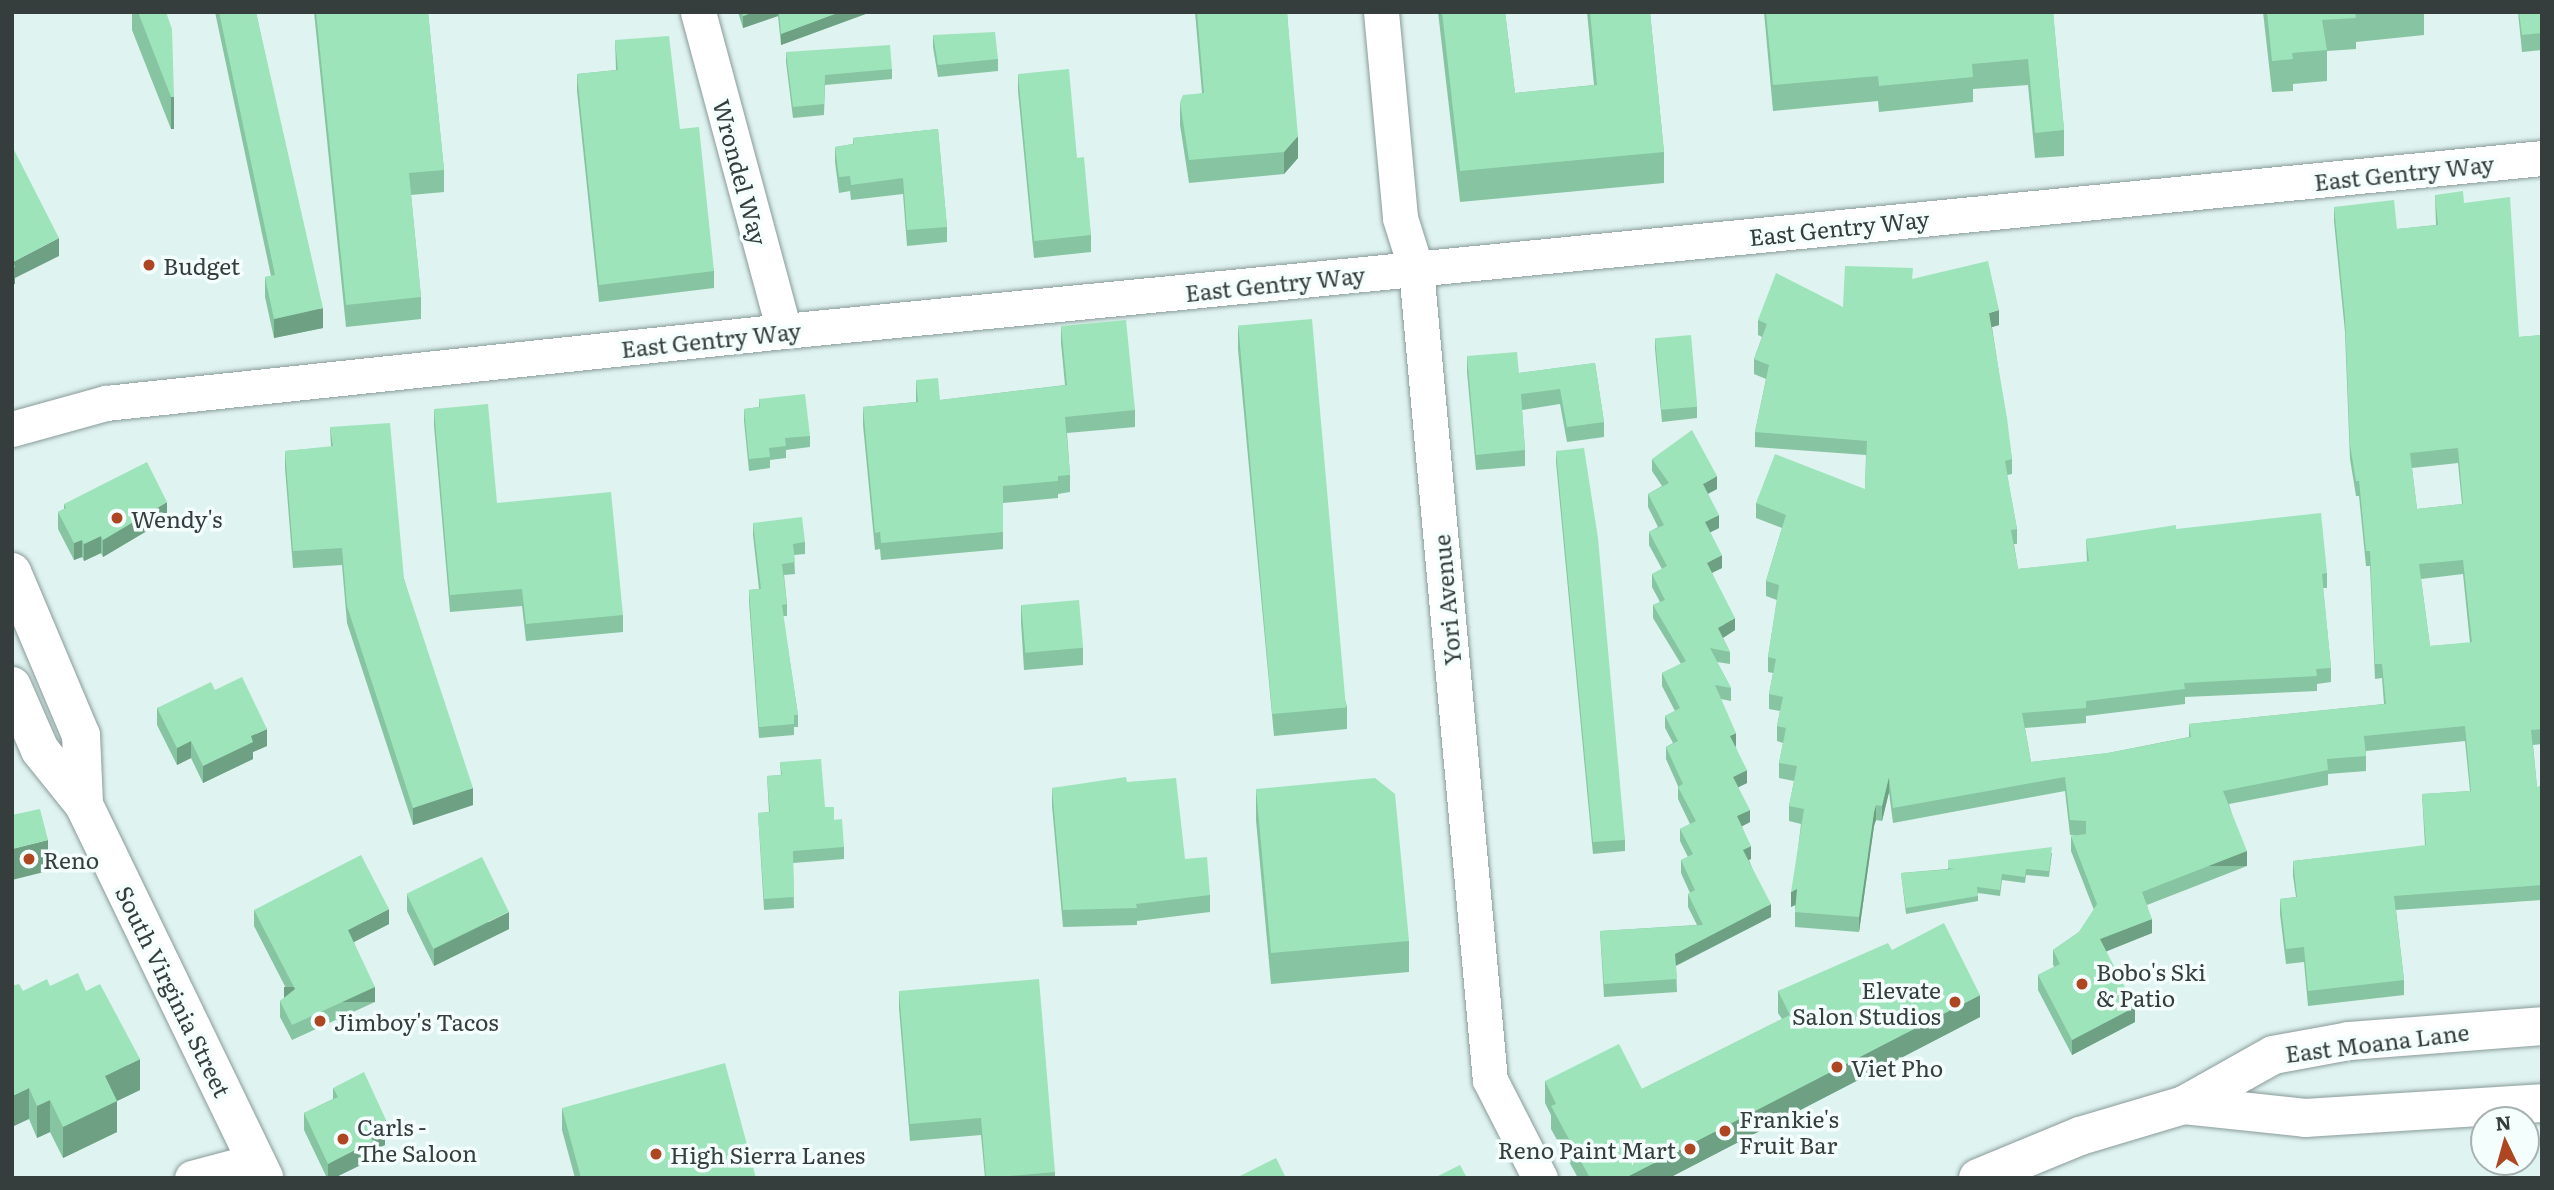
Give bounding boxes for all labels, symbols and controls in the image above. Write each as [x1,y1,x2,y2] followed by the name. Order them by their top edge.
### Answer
[708,96,774,248] street label: Wrondel Way
[2313,149,2495,195] street label: East Gentry Way
[1748,204,1930,250] street label: East Gentry Way
[163,251,240,279] place label: Budget
[141,257,157,273] marker: Budget
[1184,260,1366,306] street label: East Gentry Way
[620,316,802,362] street label: East Gentry Way
[131,504,223,532] place label: Wendy's
[109,510,125,526] marker: Wendy's
[1427,533,1465,667] street label: Yori Avenue
[43,845,99,873] place label: Reno
[21,851,37,867] marker: Reno
[111,881,237,1101] street label: South Virginia Street
[2096,957,2206,1011] place label: Bobo's Ski & Patio
[1792,975,1941,1029] place label: Elevate Salon Studios
[2074,976,2090,992] marker: Bobo's Ski & Patio
[1947,994,1963,1010] marker: Elevate Salon Studios
[334,1007,499,1035] place label: Jimboy's Tacos
[312,1013,328,1029] marker: Jimboy's Tacos
[2283,1017,2471,1067] street label: East Moana Lane
[1851,1053,1943,1081] place label: Viet Pho
[1829,1059,1845,1075] marker: Viet Pho
[1739,1104,1839,1158] place label: Frankie's Fruit Bar
[2470,1106,2540,1176] north arrow
[2494,1107,2513,1137] text: N
[357,1112,477,1166] place label: Carls - The Saloon
[1717,1123,1733,1139] marker: Frankie's Fruit Bar
[335,1131,351,1147] marker: Carls - The Saloon
[1498,1135,1676,1163] place label: Reno Paint Mart
[670,1140,865,1168] place label: High Sierra Lanes
[1682,1141,1698,1157] marker: Reno Paint Mart
[648,1146,664,1162] marker: High Sierra Lanes

